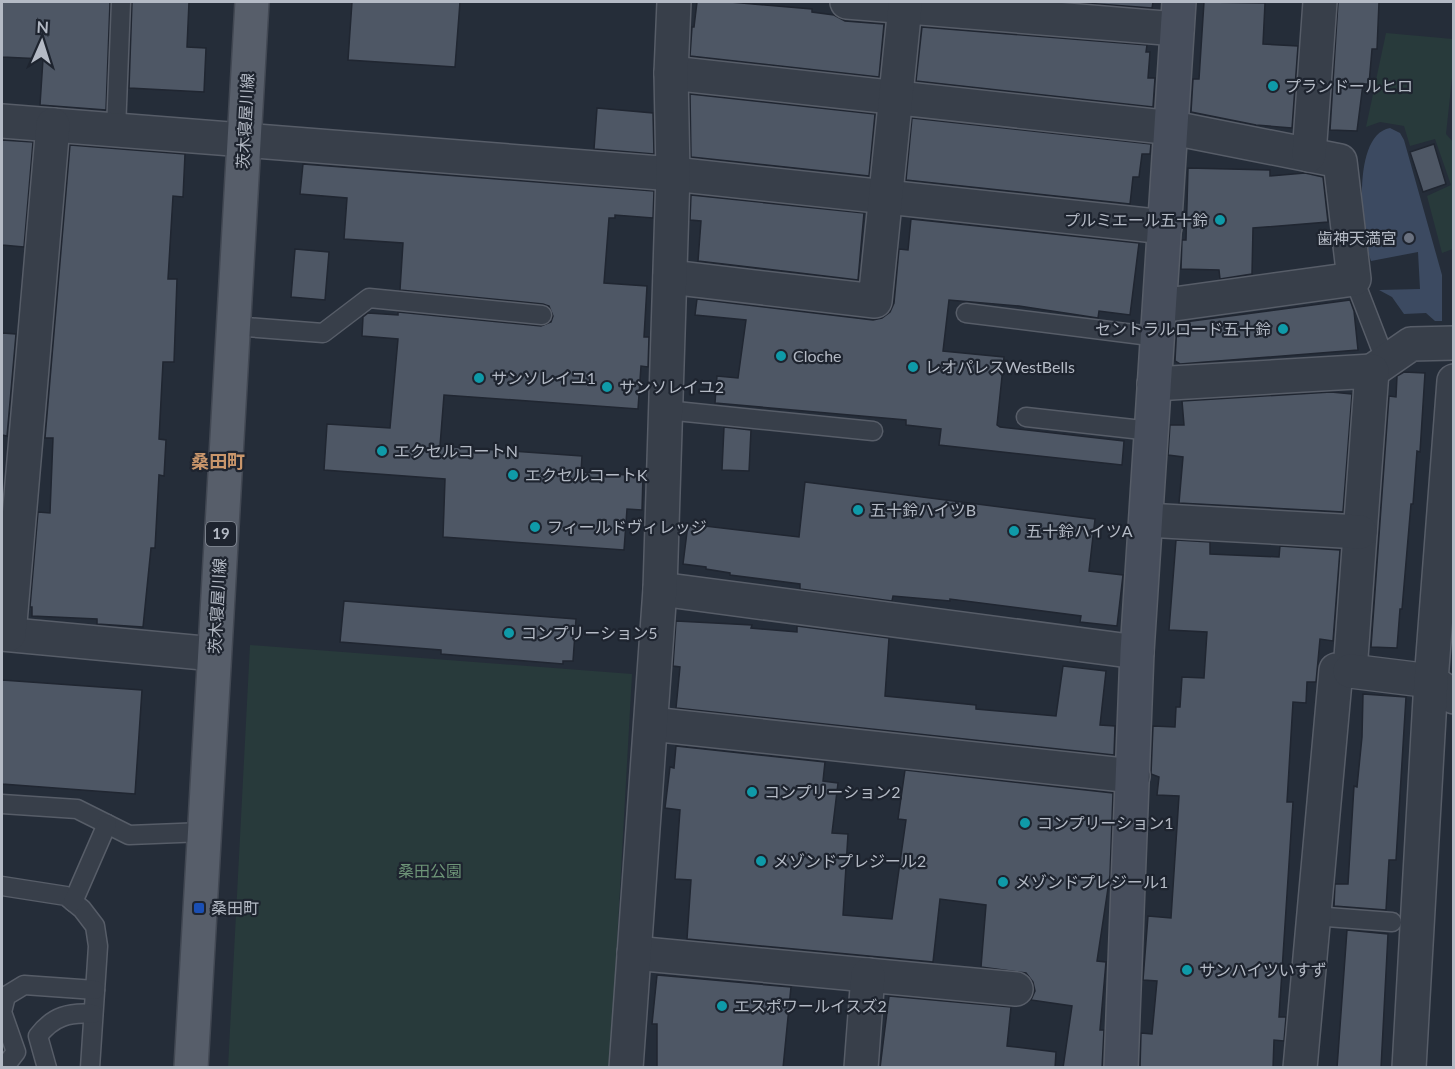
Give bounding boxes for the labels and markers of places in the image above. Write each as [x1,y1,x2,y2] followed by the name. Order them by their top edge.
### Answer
[1285,76,1413,95] place label: プランドールヒロ
[1266,79,1280,93] marker: プランドールヒロ
[1064,210,1208,229] place label: プルミエール五十鈴
[1213,213,1227,227] marker: プルミエール五十鈴
[1317,228,1397,247] place label: 歯神天満宮
[1402,231,1416,245] marker: 歯神天満宮
[1095,319,1271,338] place label: セントラルロード五十鈴
[1276,322,1290,336] marker: セントラルロード五十鈴
[793,346,842,365] place label: Cloche
[774,349,788,363] marker: Cloche
[925,357,1075,376] place label: レオパレスWestBells
[906,360,920,374] marker: レオパレスWestBells
[491,368,596,387] place label: サンソレイユ1
[472,371,486,385] marker: サンソレイユ1
[619,377,724,396] place label: サンソレイユ2
[600,380,614,394] marker: サンソレイユ2
[394,441,518,460] place label: エクセルコートN
[375,444,389,458] marker: エクセルコートN
[525,465,648,484] place label: エクセルコートK
[506,468,520,482] marker: エクセルコートK
[870,500,976,519] place label: 五十鈴ハイツB
[851,503,865,517] marker: 五十鈴ハイツB
[547,517,707,536] place label: フィールドヴィレッジ
[528,520,542,534] marker: フィールドヴィレッジ
[1026,521,1133,540] place label: 五十鈴ハイツA
[1007,524,1021,538] marker: 五十鈴ハイツA
[521,623,657,642] place label: コンプリーション5
[502,626,516,640] marker: コンプリーション5
[764,782,900,801] place label: コンプリーション2
[745,785,759,799] marker: コンプリーション2
[1037,813,1173,832] place label: コンプリーション1
[1018,816,1032,830] marker: コンプリーション1
[773,851,926,870] place label: メゾンドプレジール2
[754,854,768,868] marker: メゾンドプレジール2
[1015,872,1168,891] place label: メゾンドプレジール1
[996,875,1010,889] marker: メゾンドプレジール1
[211,898,259,917] place label: 桑田町
[192,901,206,915] marker: 桑田町
[1199,960,1327,979] place label: サンハイツいすず
[1180,963,1194,977] marker: サンハイツいすず
[734,996,887,1015] place label: エスポワールイスズ2
[715,999,729,1013] marker: エスポワールイスズ2

